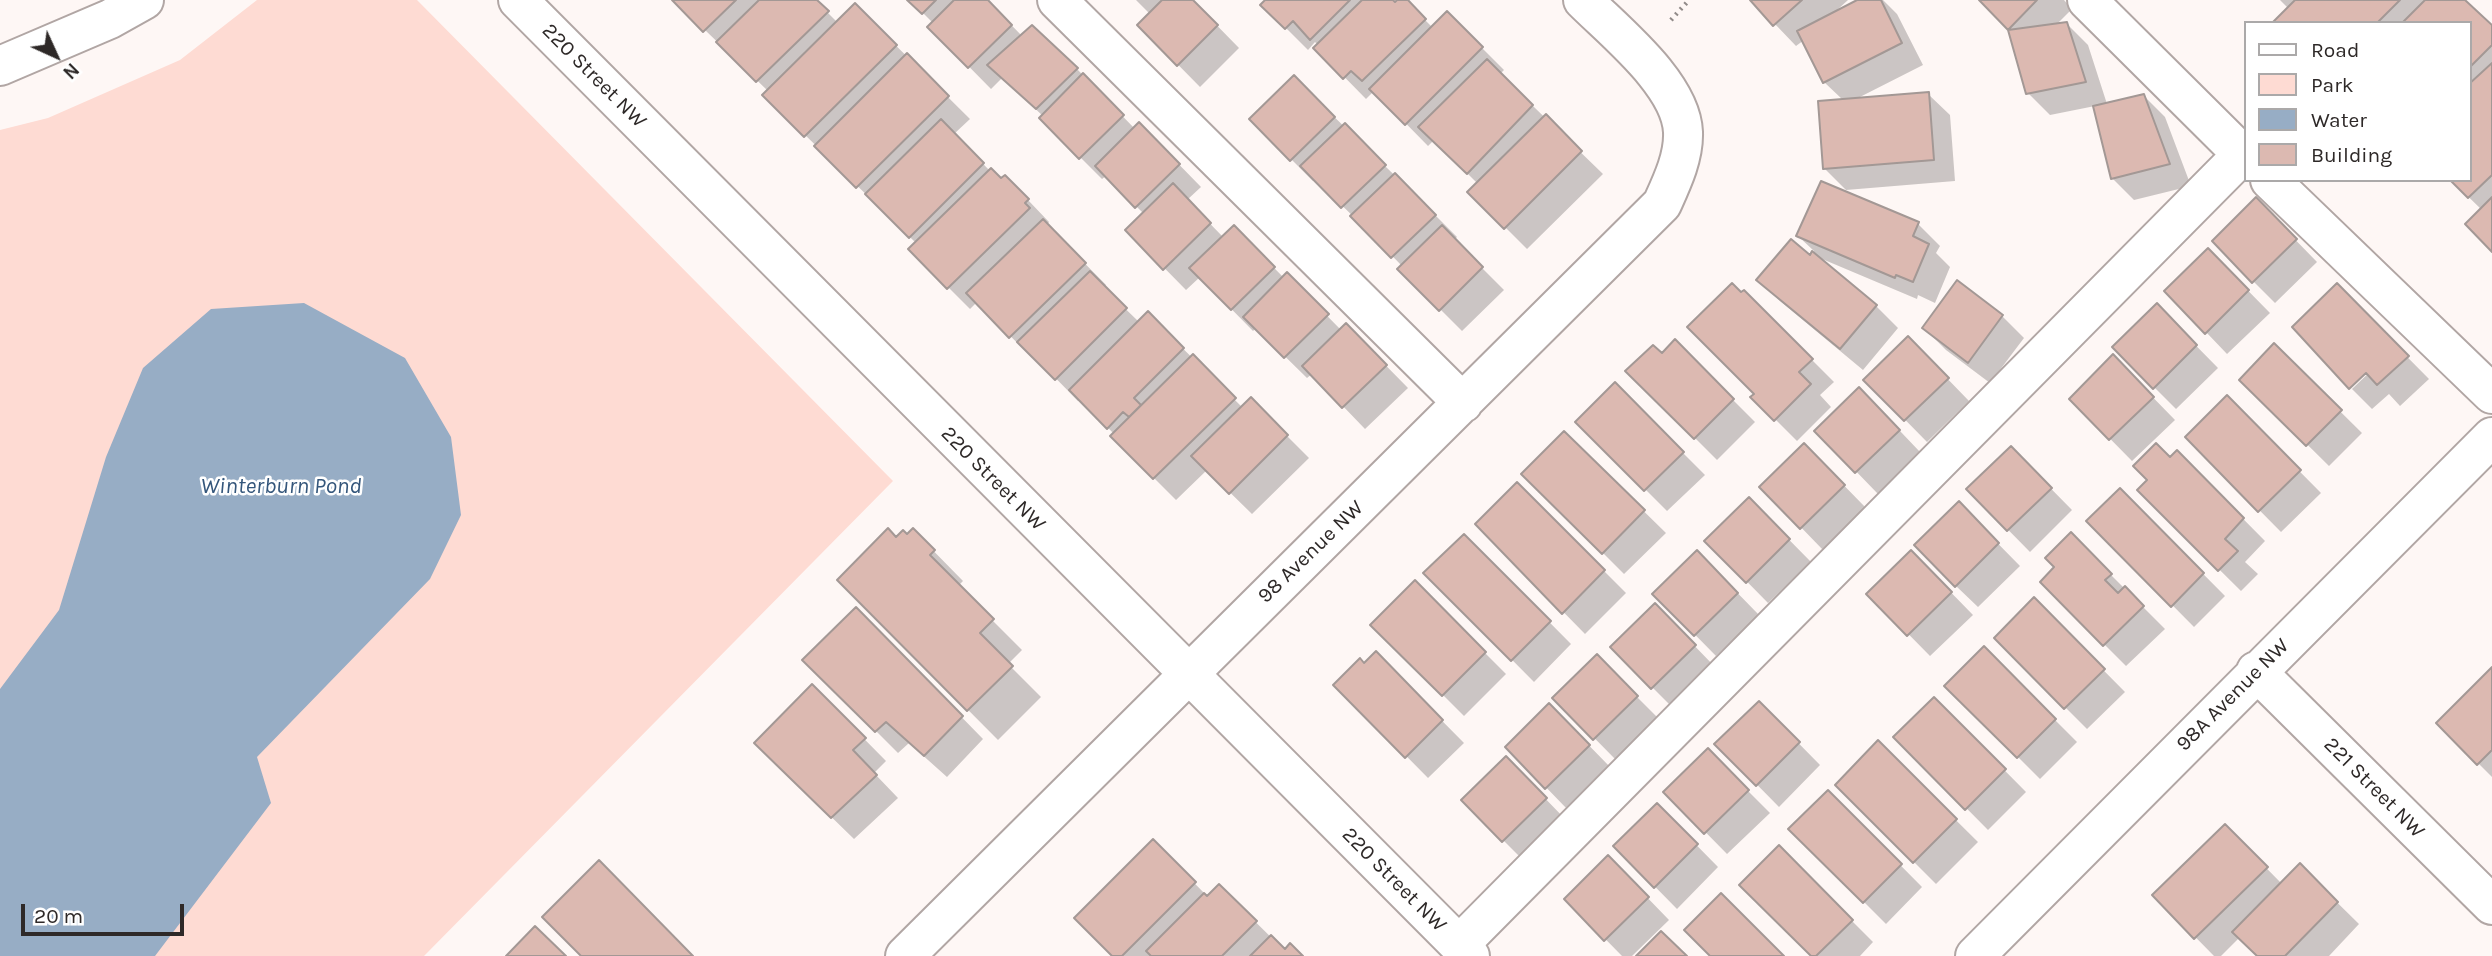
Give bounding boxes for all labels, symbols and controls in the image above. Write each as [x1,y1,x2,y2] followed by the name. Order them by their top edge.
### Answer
[536,18,652,134] street label: 220 Street NW
[21,21,91,91] north arrow
[2244,21,2471,182] legend
[2311,38,2359,62] text: Road
[58,58,83,83] text: N
[2311,73,2354,97] text: Park
[2311,108,2367,132] text: Water
[2311,143,2392,167] text: Building
[935,421,1051,537] street label: 220 Street NW
[201,472,361,500] water label: Winterburn Pond
[1253,495,1369,609] street label: 98 Avenue NW
[2171,633,2295,757] street label: 98A Avenue NW
[2318,732,2430,844] street label: 221 Street NW
[1336,822,1452,938] street label: 220 Street NW
[24,890,187,934] scale bar
[34,904,83,928] text: 20 m

